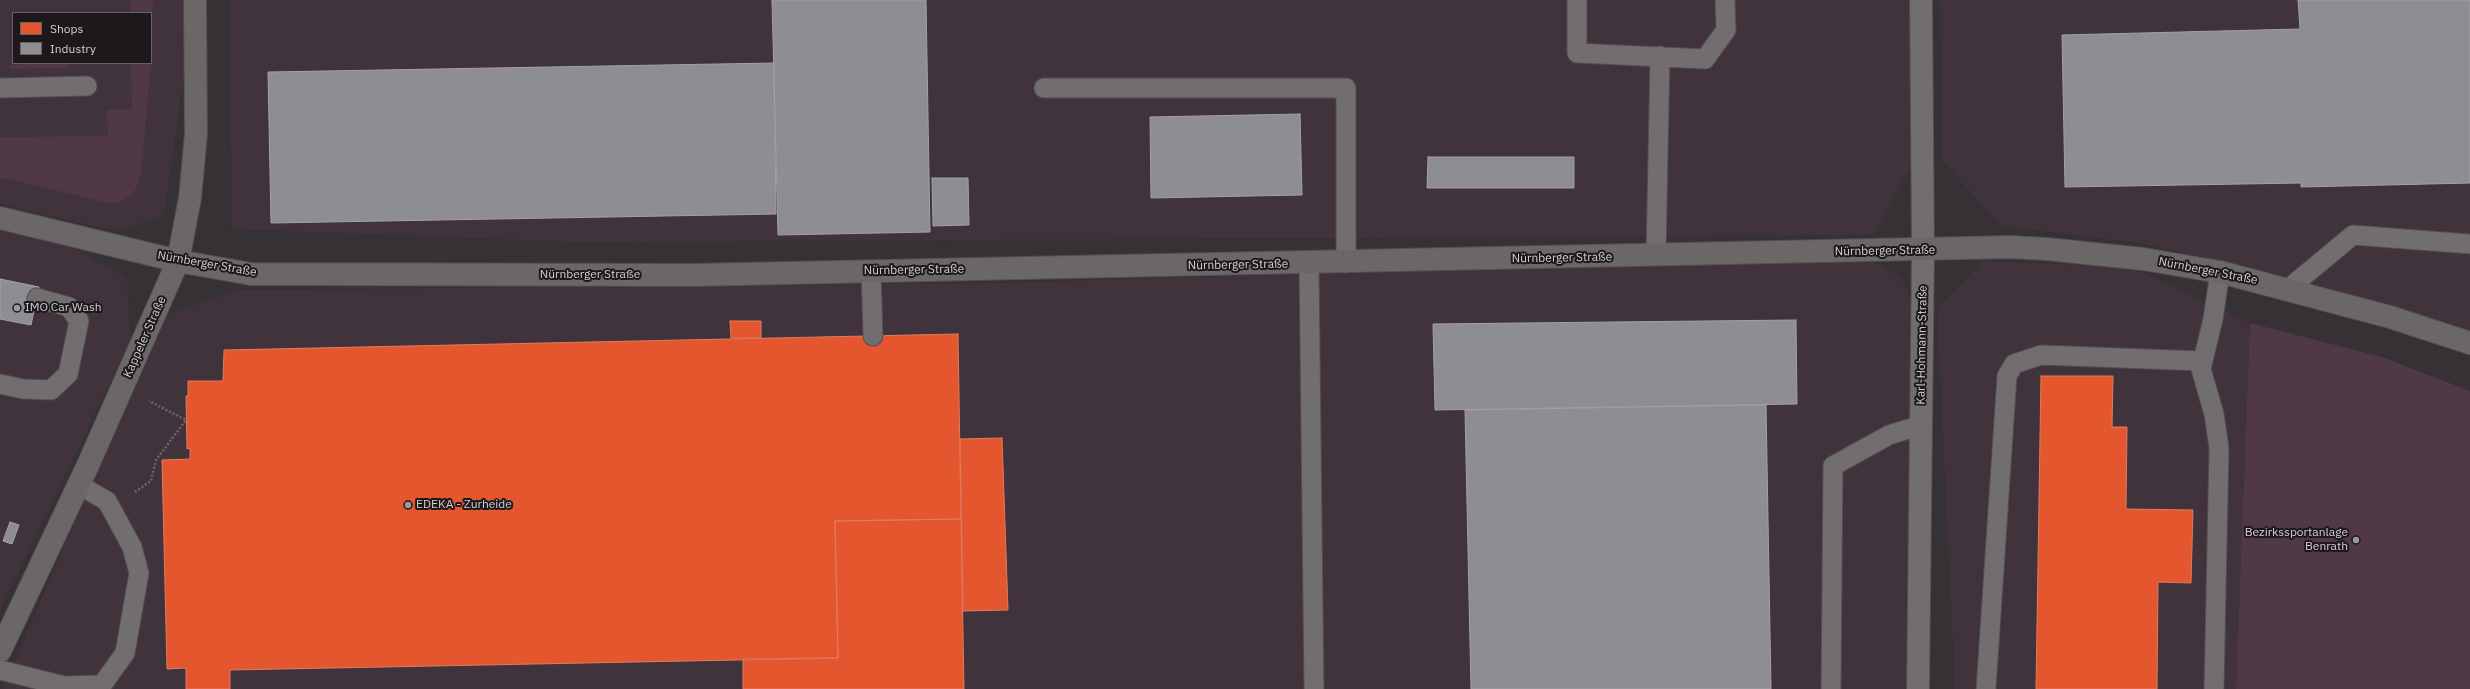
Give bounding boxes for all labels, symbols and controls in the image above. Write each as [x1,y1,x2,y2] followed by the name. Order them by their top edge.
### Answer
[12,12,152,64] legend
[50,21,83,36] text: Shops
[50,41,96,56] text: Industry
[1835,243,1935,259] street label: Nürnberger Straße
[156,248,258,280] street label: Nürnberger Straße
[1512,250,1612,266] street label: Nürnberger Straße
[2157,254,2259,288] street label: Nürnberger Straße
[1188,257,1288,273] street label: Nürnberger Straße
[864,262,964,278] street label: Nürnberger Straße
[540,268,640,282] street label: Nürnberger Straße
[1914,285,1930,405] street label: Karl-Hohmann-Straße
[121,294,169,380] street label: Kappeler Straße
[25,301,102,315] place label: IMO Car Wash
[12,303,22,313] marker: IMO Car Wash
[416,498,512,512] place label: EDEKA - Zurheide
[403,500,413,510] marker: EDEKA - Zurheide
[2245,526,2348,554] place label: Bezirkssportanlage Benrath
[2351,535,2361,545] marker: Bezirkssportanlage Benrath

